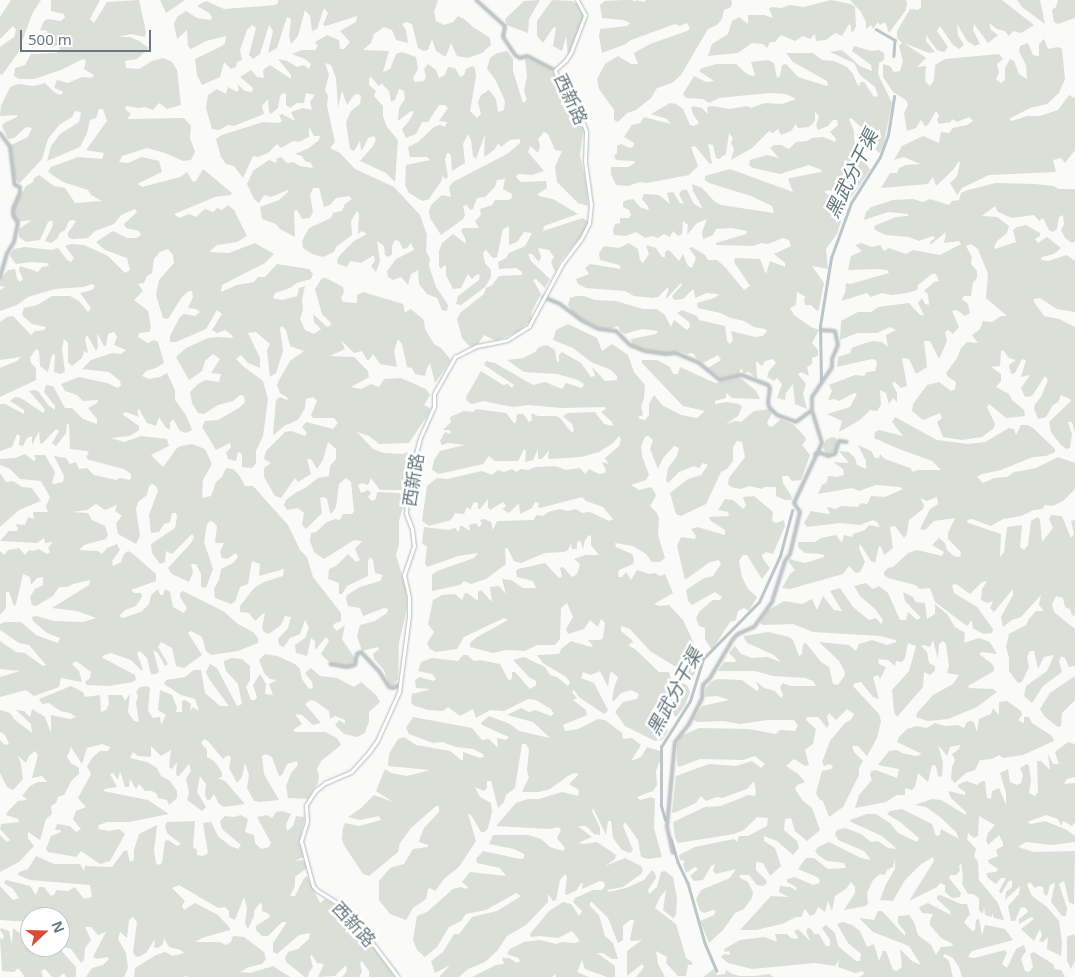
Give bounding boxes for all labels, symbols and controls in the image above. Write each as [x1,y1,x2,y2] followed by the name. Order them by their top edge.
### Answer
[22,20,154,52] scale bar
[28,29,72,49] text: 500 m
[550,70,592,128] street label: 西新路
[821,126,883,222] water label: 黑武分干渠
[398,452,428,508] street label: 西新路
[643,645,707,739] water label: 黑武分干渠
[328,897,380,951] street label: 西新路
[20,907,70,957] north arrow
[48,918,69,936] text: N

